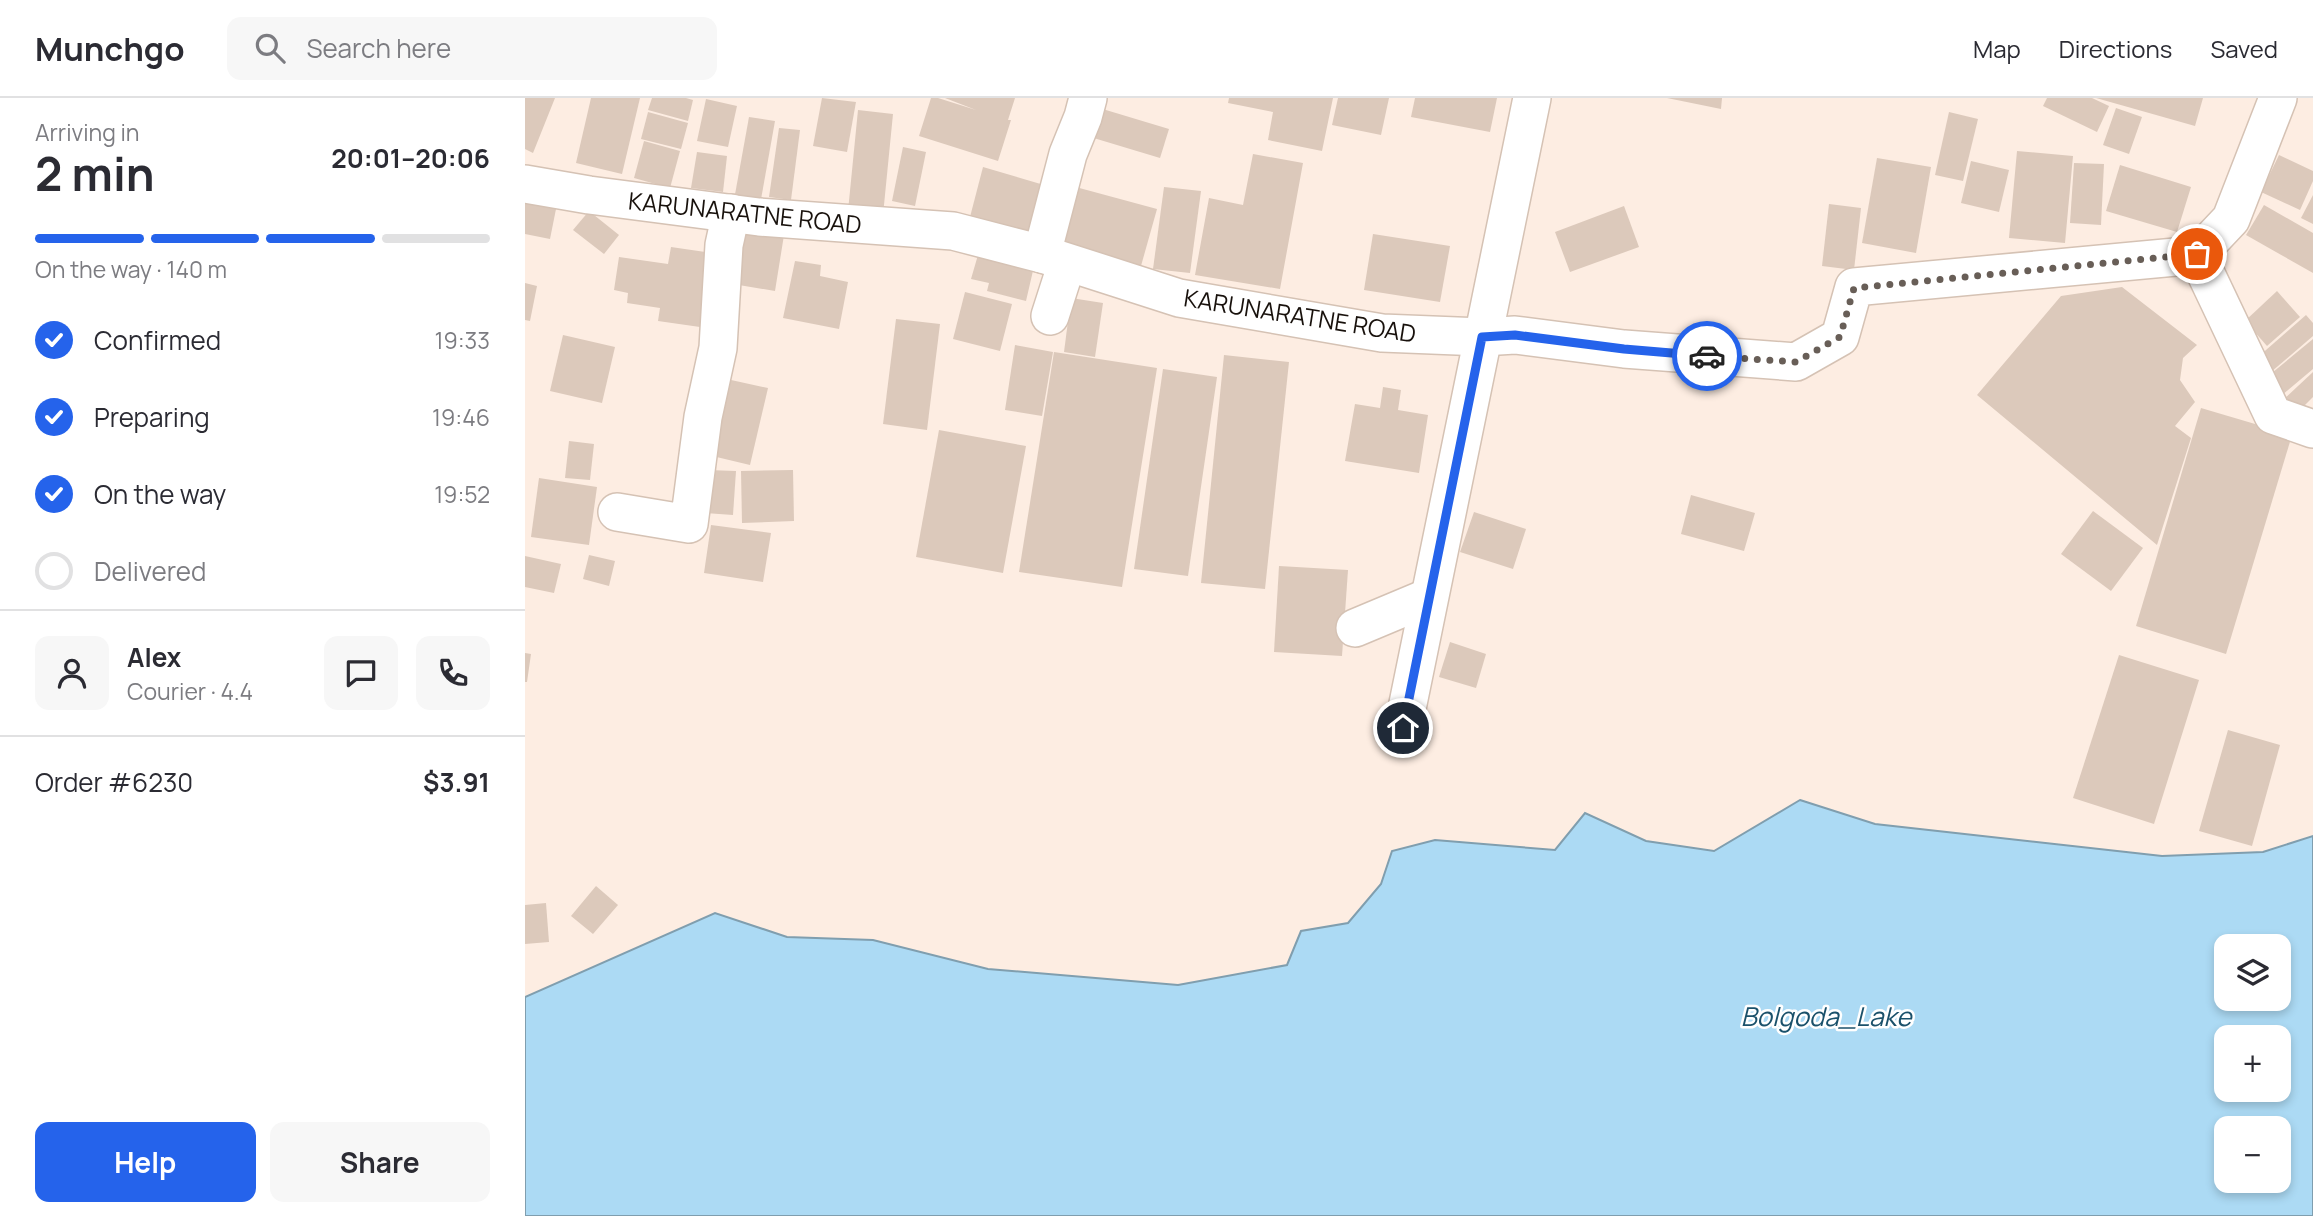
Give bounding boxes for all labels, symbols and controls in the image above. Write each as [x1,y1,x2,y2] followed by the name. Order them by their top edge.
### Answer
[227,17,717,80] search box
[35,26,185,71] text: Munchgo
[251,29,289,67] icon: search
[307,30,451,66] text: Search here
[1973,32,2021,65] text: Map
[2059,32,2172,65] text: Directions
[2210,32,2278,65] text: Saved
[35,116,140,148] text: Arriving in
[331,140,490,176] text: 20:01–20:06
[35,142,155,205] text: 2 min
[627,183,863,241] street label: KARUNARATNE ROAD
[2167,224,2227,284] pin
[2178,235,2216,273] icon: bag
[35,253,227,285] text: On the way · 140 m
[1182,280,1418,350] street label: KARUNARATNE ROAD
[35,321,73,359] icon: check
[1672,321,1742,391] courier
[94,322,221,358] text: Confirmed
[434,324,490,356] text: 19:33
[1688,337,1726,375] icon: car
[35,398,73,436] icon: check
[94,399,210,435] text: Preparing
[432,401,490,433] text: 19:46
[35,475,73,513] icon: check
[94,476,226,512] text: On the way
[434,478,490,510] text: 19:52
[94,553,206,589] text: Delivered
[35,636,109,710] button: person
[324,636,398,710] button: chat
[416,636,490,710] button: phone
[127,639,181,675] text: Alex
[127,675,253,707] text: Courier · 4.4
[1373,698,1433,758] pin
[1384,709,1422,747] icon: home
[35,764,193,800] text: Order #6230
[423,764,490,800] text: $3.91
[2214,934,2291,1193] map controls
[2214,934,2291,1011] button: layers
[1741,998,1913,1034] water label: Bolgoda_Lake
[2214,1025,2291,1102] button: +
[2214,1116,2291,1193] button: −
[35,1122,256,1202] button: Help
[270,1122,490,1202] button: Share

